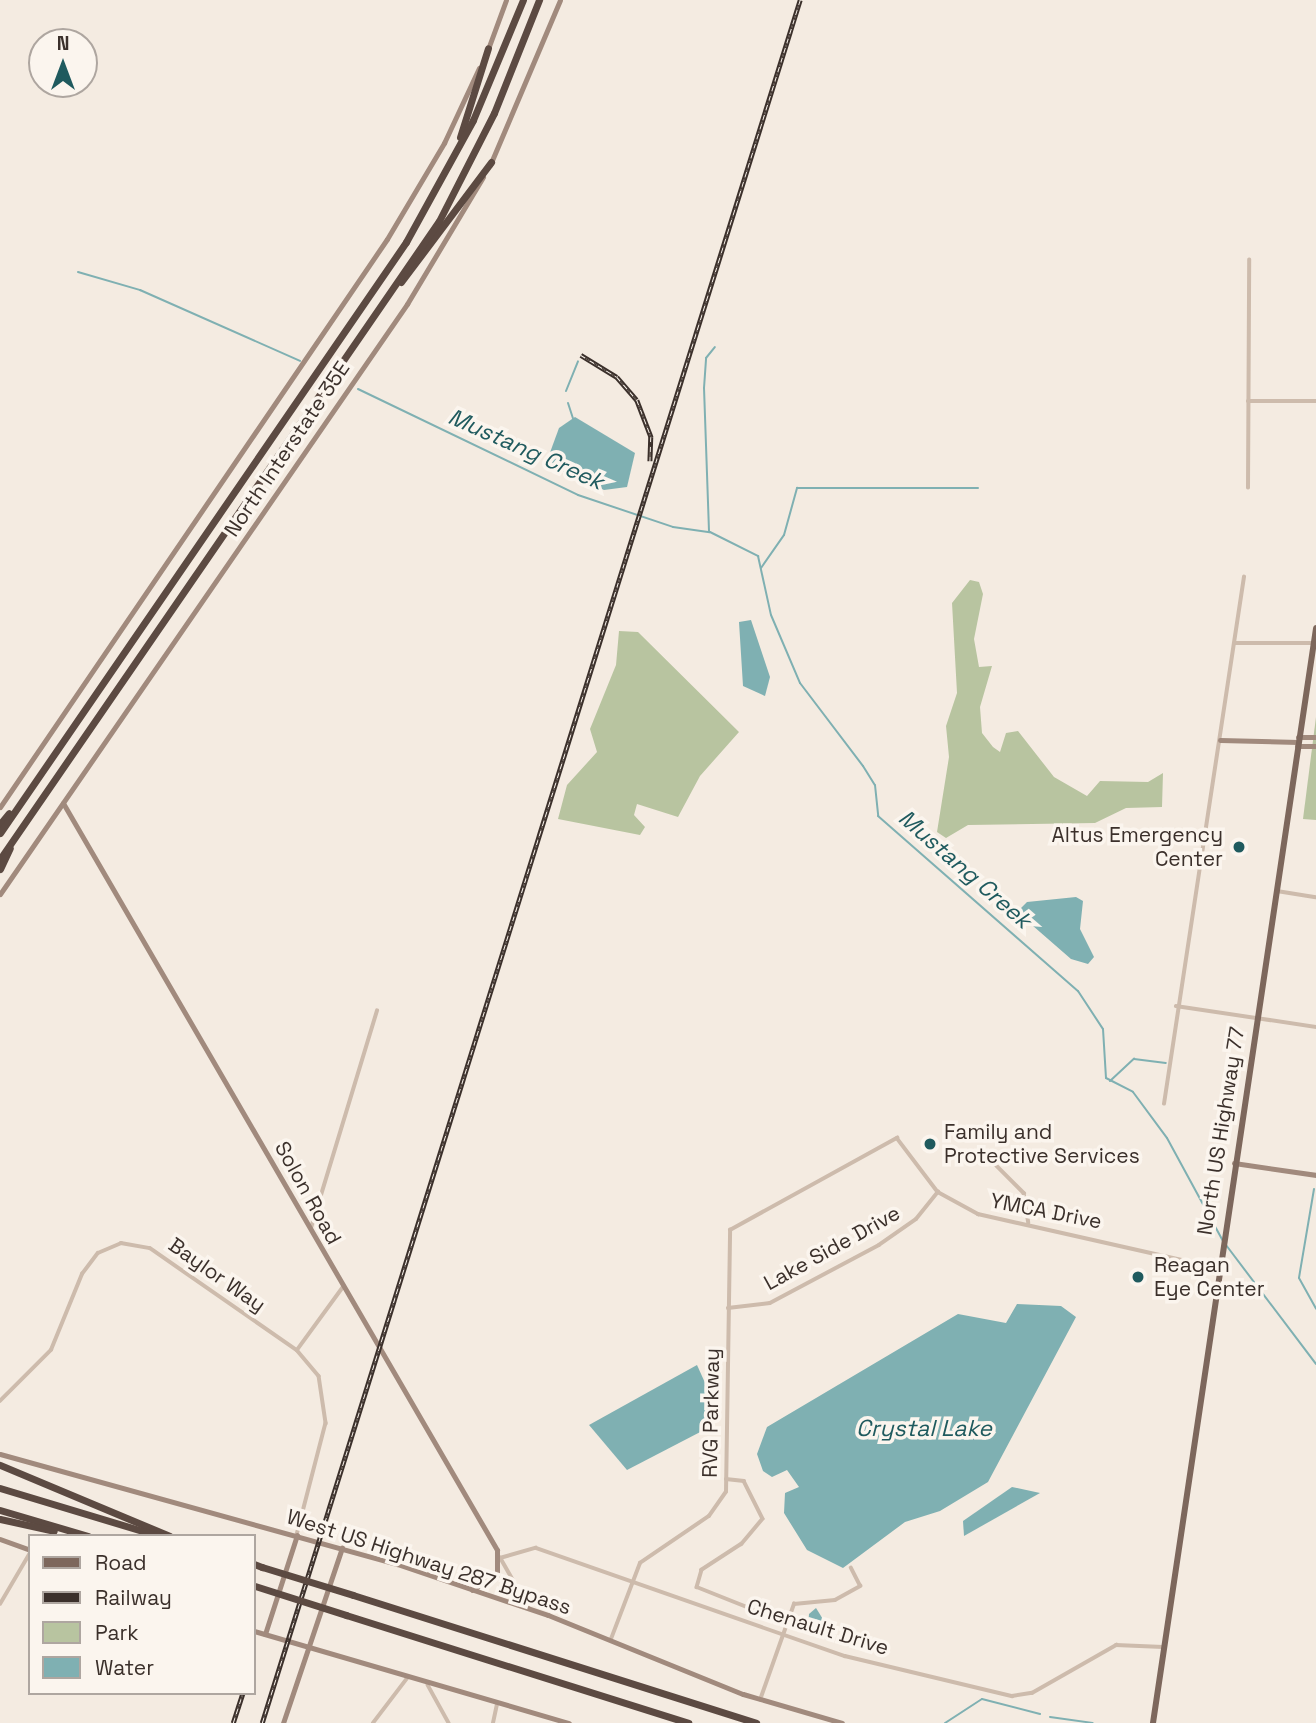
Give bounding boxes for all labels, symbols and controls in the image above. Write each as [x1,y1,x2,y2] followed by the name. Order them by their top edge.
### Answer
[28,28,98,98] north arrow
[57,31,69,56] text: N
[219,357,355,541] street label: North Interstate 35E
[444,402,608,496] water label: Mustang Creek
[893,804,1037,934] water label: Mustang Creek
[1052,822,1223,872] place label: Altus Emergency Center
[1229,837,1249,857] marker: Altus Emergency Center
[1192,1025,1250,1237] street label: North US Highway 77
[944,1119,1140,1169] place label: Family and Protective Services
[922,1136,938,1152] marker: Family and Protective Services
[269,1137,347,1249] street label: Solon Road
[988,1188,1104,1234] street label: YMCA Drive
[760,1200,904,1296] street label: Lake Side Drive
[164,1232,270,1318] street label: Baylor Way
[1154,1252,1265,1302] place label: Reagan Eye Center
[1128,1267,1148,1287] marker: Reagan Eye Center
[697,1348,725,1478] street label: RVG Parkway
[856,1414,992,1442] water label: Crystal Lake
[284,1504,574,1620] street label: West US Highway 287 Bypass
[28,1534,256,1695] legend
[95,1549,147,1576] text: Road
[95,1584,172,1611] text: Railway
[744,1593,892,1661] street label: Chenault Drive
[95,1619,139,1646] text: Park
[95,1654,154,1681] text: Water

